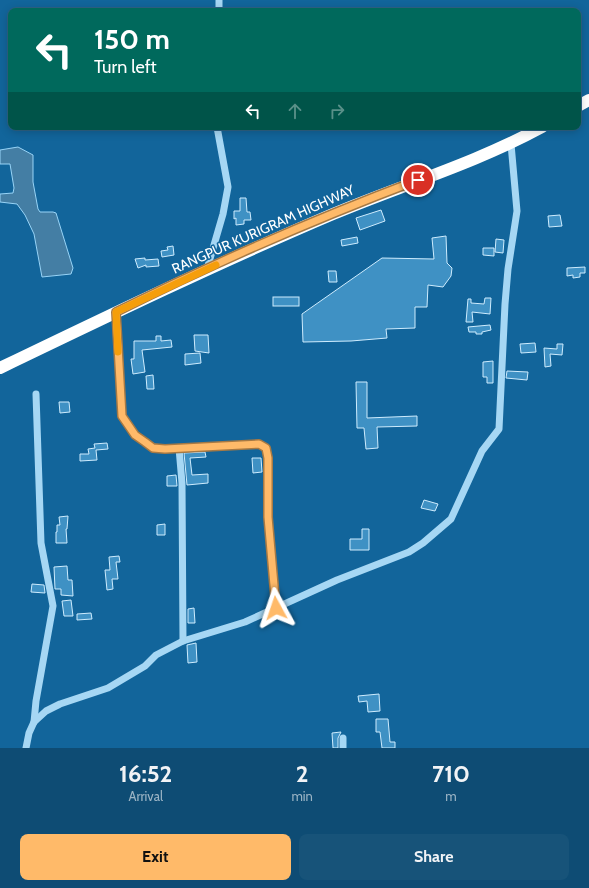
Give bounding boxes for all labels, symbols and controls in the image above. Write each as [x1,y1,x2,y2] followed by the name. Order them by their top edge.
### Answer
[94,22,170,56] text: 150 m
[28,24,80,76] icon: left
[94,56,157,78] text: Turn left
[242,100,264,122] icon: left
[284,100,306,122] icon: ahead
[326,100,348,122] icon: right
[401,163,435,197] pin
[407,169,429,191] icon: arrive
[169,180,358,278] street label: RANGPUR KURIGRAM HIGHWAY
[255,587,297,629] position arrow
[119,759,172,788] text: 16:52
[296,759,308,788] text: 2
[432,759,470,788] text: 710
[128,788,163,804] text: Arrival
[291,788,313,804] text: min
[445,788,457,804] text: m
[20,834,291,880] button: Exit
[299,834,569,880] button: Share

